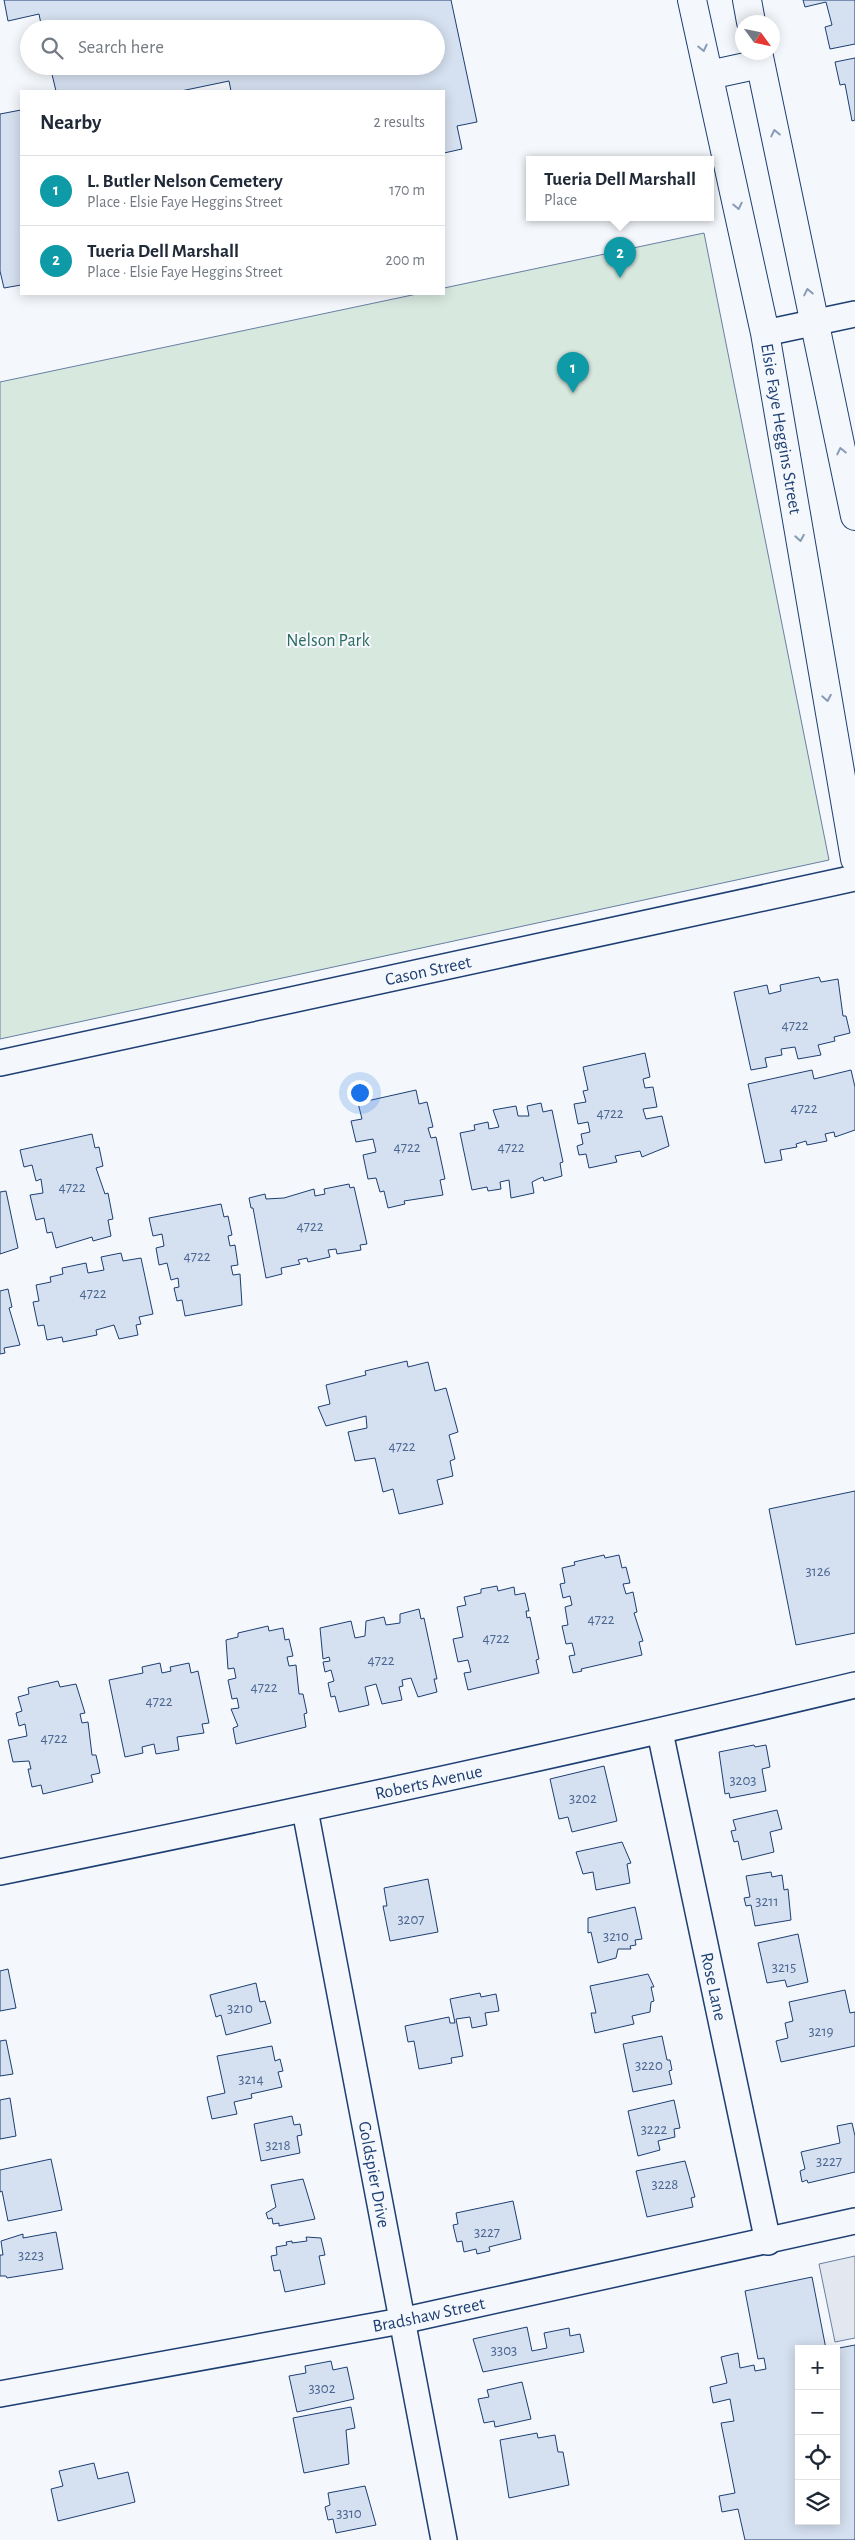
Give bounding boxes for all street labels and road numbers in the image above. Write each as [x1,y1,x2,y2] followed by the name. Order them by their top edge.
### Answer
[757,342,804,516] street label: Elsie Faye Heggins Street
[384,953,473,989] street label: Cason Street
[373,1763,484,1804] street label: Roberts Avenue
[697,1951,729,2022] street label: Rose Lane
[354,2120,392,2229] street label: Goldspier Drive
[371,2295,487,2336] street label: Bradshaw Street

